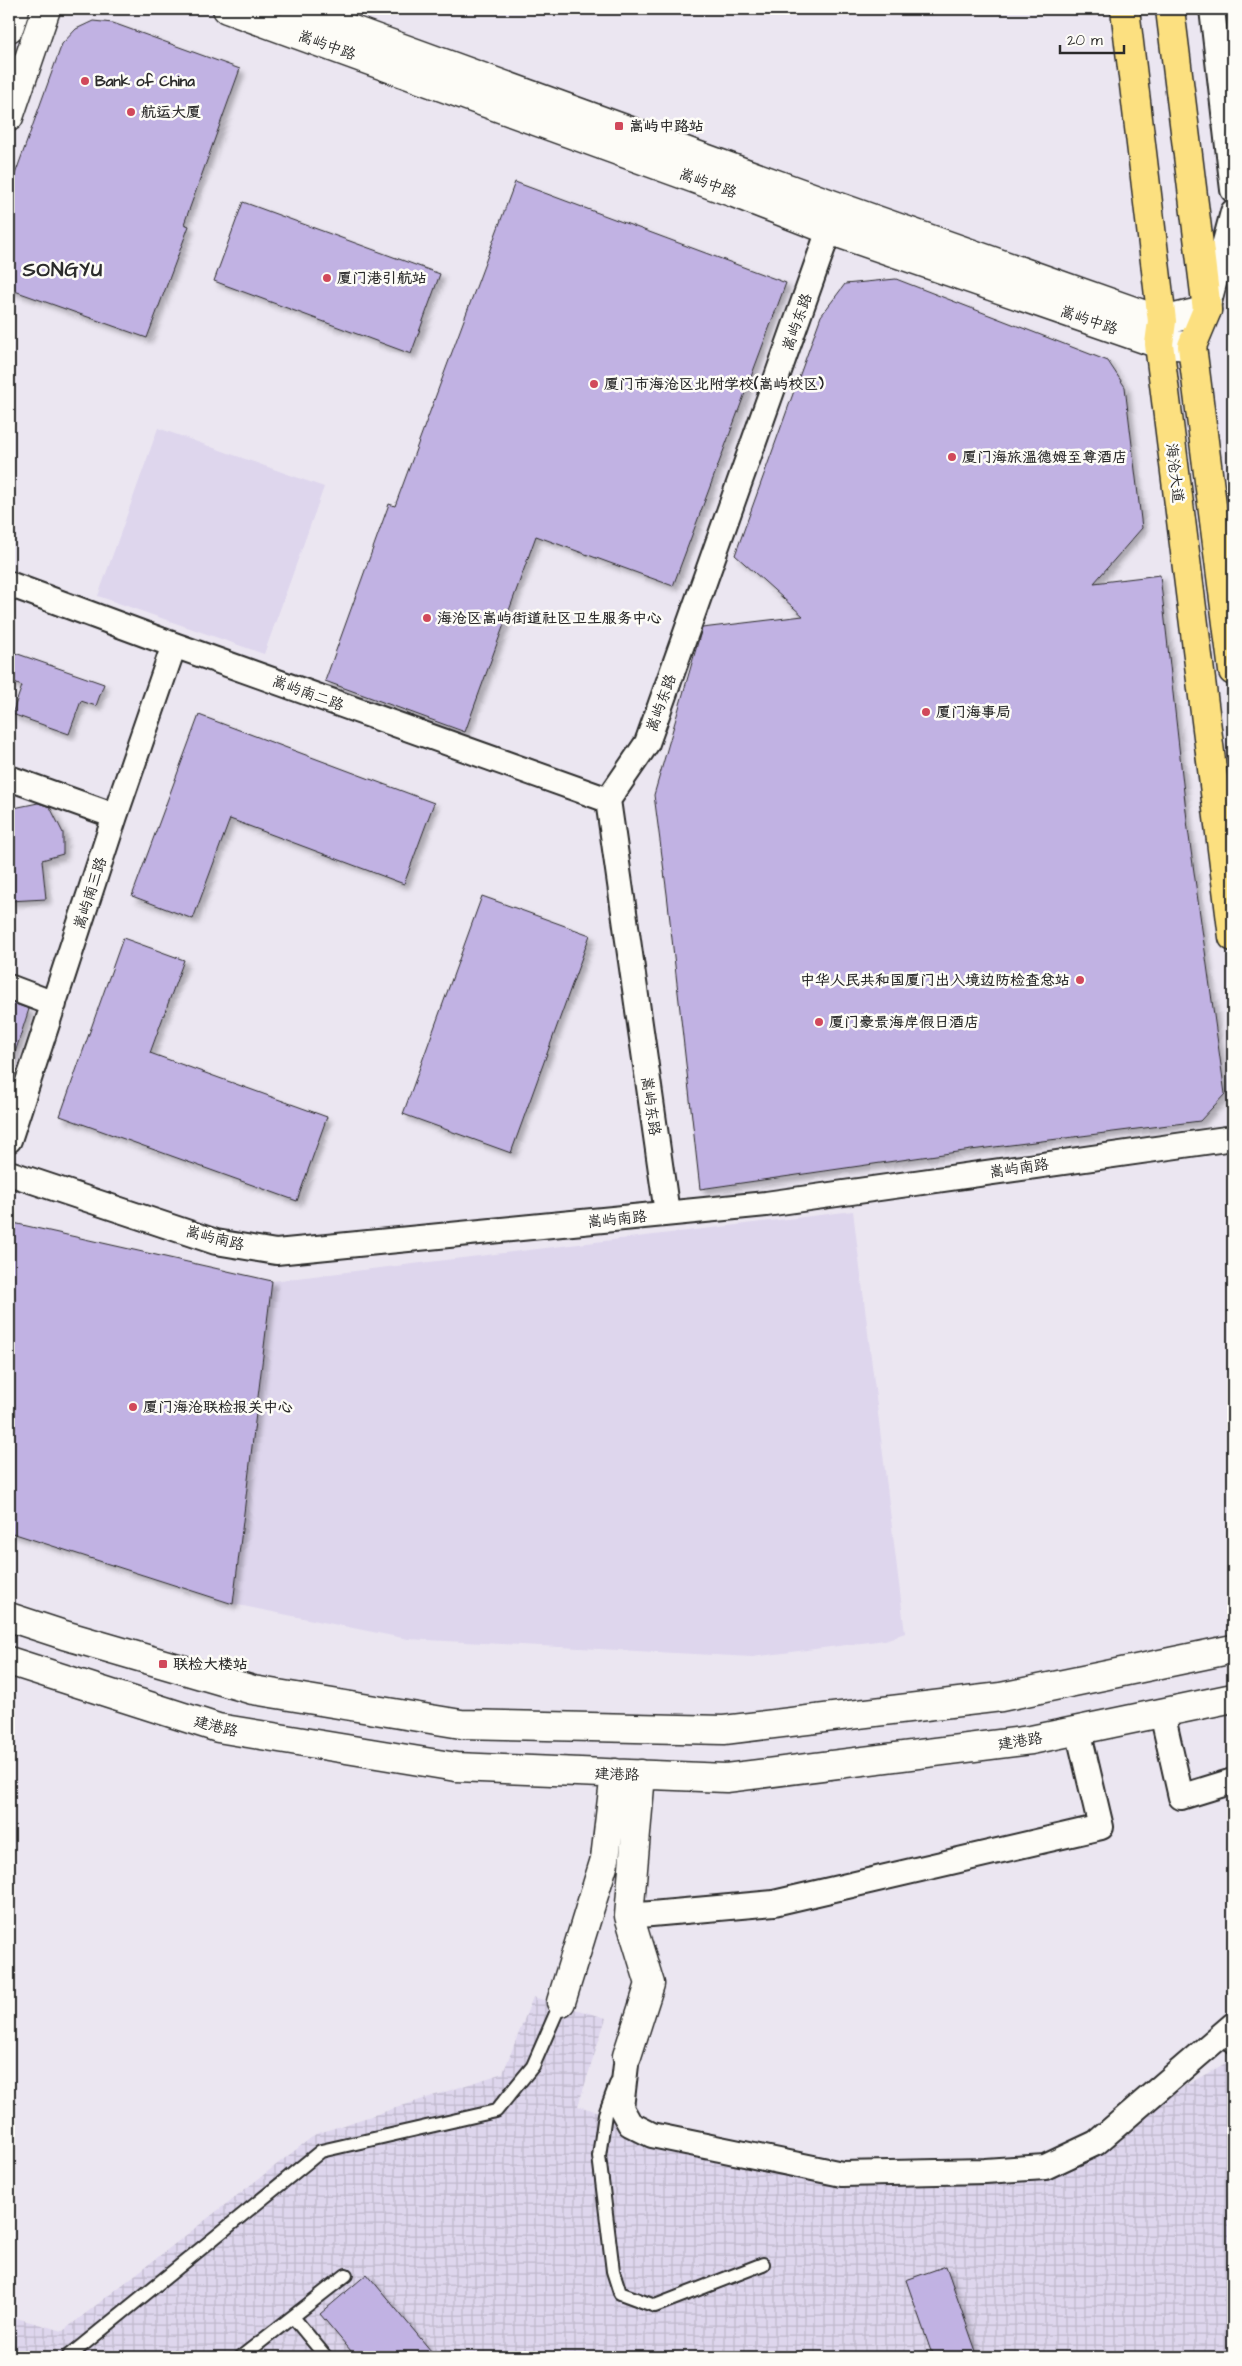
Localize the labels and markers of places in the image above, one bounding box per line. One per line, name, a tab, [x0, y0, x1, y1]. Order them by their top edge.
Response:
place label: Bank of China	[95, 71, 195, 92]
marker: Bank of China	[79, 75, 91, 87]
place label: 航运大厦	[141, 102, 201, 123]
marker: 航运大厦	[125, 106, 137, 118]
place label: 嵩屿中路站	[629, 116, 704, 137]
marker: 嵩屿中路站	[613, 120, 625, 132]
place label: 厦门港引航站	[337, 268, 427, 289]
marker: 厦门港引航站	[321, 272, 333, 284]
place label: 厦门市海沧区北附学校(嵩屿校区)	[604, 374, 824, 395]
marker: 厦门市海沧区北附学校(嵩屿校区)	[588, 378, 600, 390]
place label: 厦门海旅温德姆至尊酒店	[962, 447, 1127, 468]
marker: 厦门海旅温德姆至尊酒店	[946, 451, 958, 463]
place label: 海沧区嵩屿街道社区卫生服务中心	[437, 608, 662, 629]
marker: 海沧区嵩屿街道社区卫生服务中心	[421, 612, 433, 624]
place label: 厦门海事局	[936, 702, 1011, 723]
marker: 厦门海事局	[920, 706, 932, 718]
place label: 中华人民共和国厦门出入境边防检查总站	[800, 970, 1070, 991]
marker: 中华人民共和国厦门出入境边防检查总站	[1074, 974, 1086, 986]
place label: 厦门豪景海岸假日酒店	[829, 1012, 979, 1033]
marker: 厦门豪景海岸假日酒店	[813, 1016, 825, 1028]
place label: 厦门海沧联检报关中心	[143, 1397, 293, 1418]
marker: 厦门海沧联检报关中心	[127, 1401, 139, 1413]
place label: 联检大楼站	[173, 1654, 248, 1675]
marker: 联检大楼站	[157, 1658, 169, 1670]

